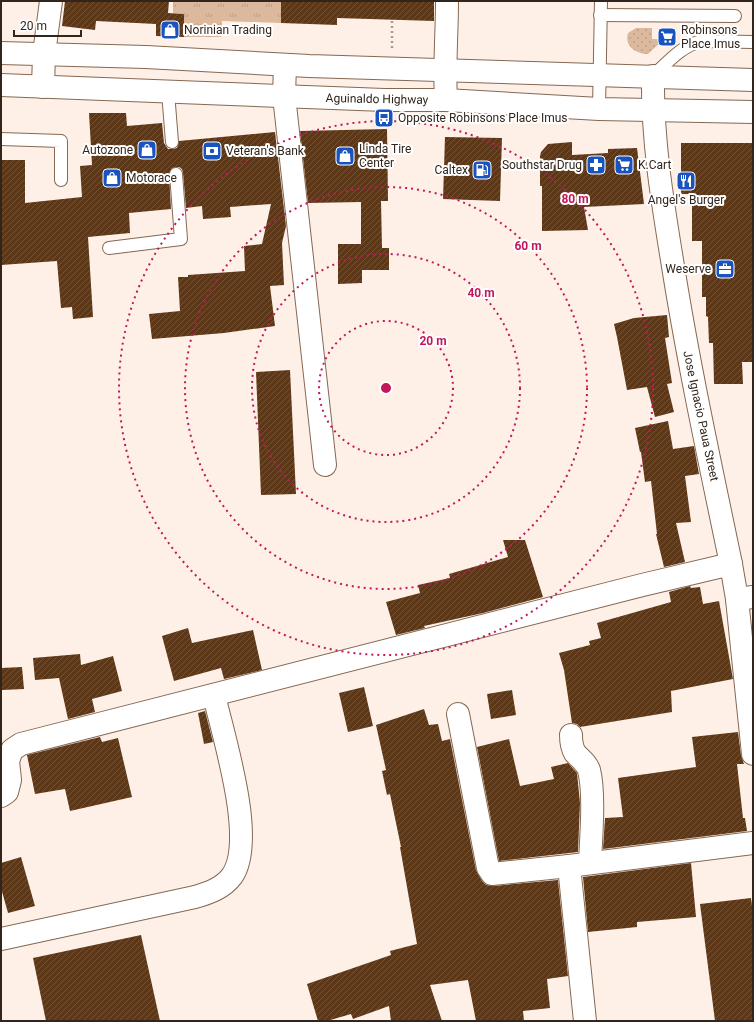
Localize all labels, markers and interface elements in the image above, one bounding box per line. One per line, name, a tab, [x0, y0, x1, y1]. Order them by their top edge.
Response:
scale bar	[14, 12, 81, 38]
text: 20 m	[20, 19, 47, 33]
shop icon: Norinian Trading	[159, 19, 181, 41]
place label: Norinian Trading	[184, 23, 272, 37]
place label: Robinsons Place Imus	[681, 23, 740, 51]
supermarket icon: Robinsons Place Imus	[656, 26, 678, 48]
street label: Aguinaldo Highway	[326, 91, 429, 107]
bus stop icon: Opposite Robinsons Place Imus	[373, 107, 395, 129]
place label: Opposite Robinsons Place Imus	[398, 111, 568, 125]
shop icon: Autozone	[136, 139, 158, 161]
bank icon: Veteran's Bank	[201, 140, 223, 162]
place label: Linda Tire Center	[359, 142, 411, 170]
place label: Autozone	[82, 143, 133, 157]
place label: Veteran's Bank	[226, 144, 305, 158]
shop icon: Linda Tire Center	[334, 145, 356, 167]
pharmacy icon: Southstar Drug	[585, 154, 607, 176]
supermarket icon: K.Cart	[613, 154, 635, 176]
place label: Southstar Drug	[502, 158, 582, 172]
place label: K.Cart	[638, 158, 671, 172]
fuel station icon: Caltex	[471, 159, 493, 181]
place label: Caltex	[435, 163, 468, 177]
shop icon: Motorace	[101, 167, 123, 189]
restaurant icon: Angel's Burger	[675, 170, 697, 192]
place label: Motorace	[126, 171, 177, 185]
text: 80 m	[561, 192, 589, 206]
place label: Angel's Burger	[648, 193, 724, 207]
text: 60 m	[514, 239, 542, 253]
office icon: Weserve	[714, 258, 736, 280]
place label: Weserve	[665, 262, 711, 276]
text: 40 m	[467, 286, 495, 300]
text: 20 m	[419, 334, 447, 348]
street label: Jose Ignacio Paua Street	[680, 350, 722, 483]
centre of rings	[379, 381, 393, 395]

